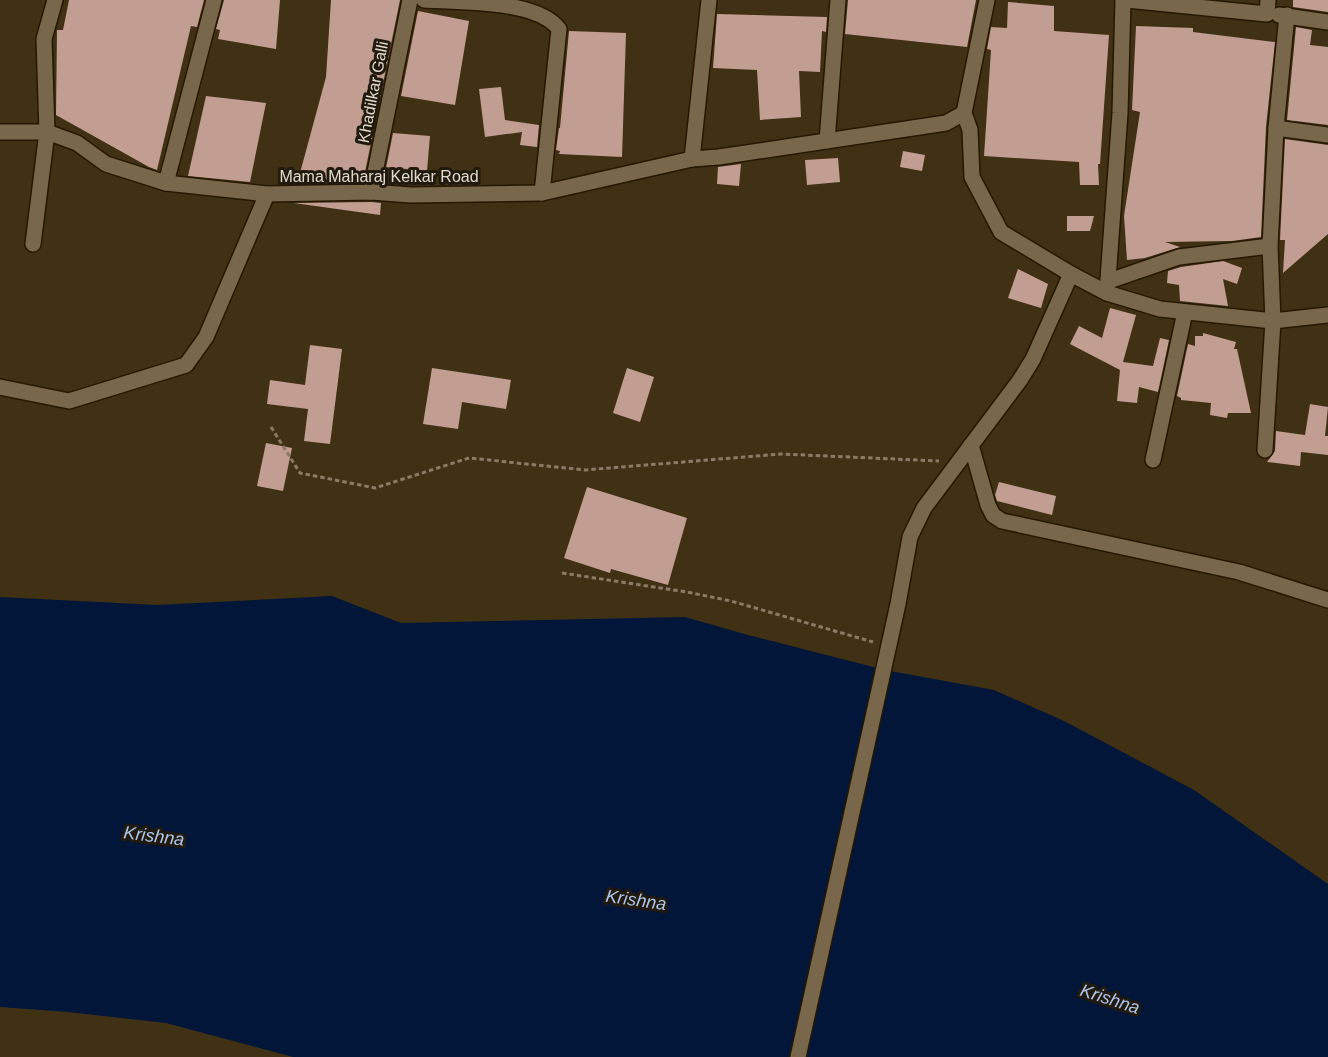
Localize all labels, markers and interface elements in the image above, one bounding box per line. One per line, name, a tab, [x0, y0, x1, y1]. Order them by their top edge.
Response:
street label: Khadilkar Galli	[355, 40, 391, 144]
street label: Mama Maharaj Kelkar Road	[279, 168, 479, 185]
water label: Krishna	[122, 822, 186, 850]
water label: Krishna	[604, 886, 668, 914]
water label: Krishna	[1078, 980, 1142, 1018]

